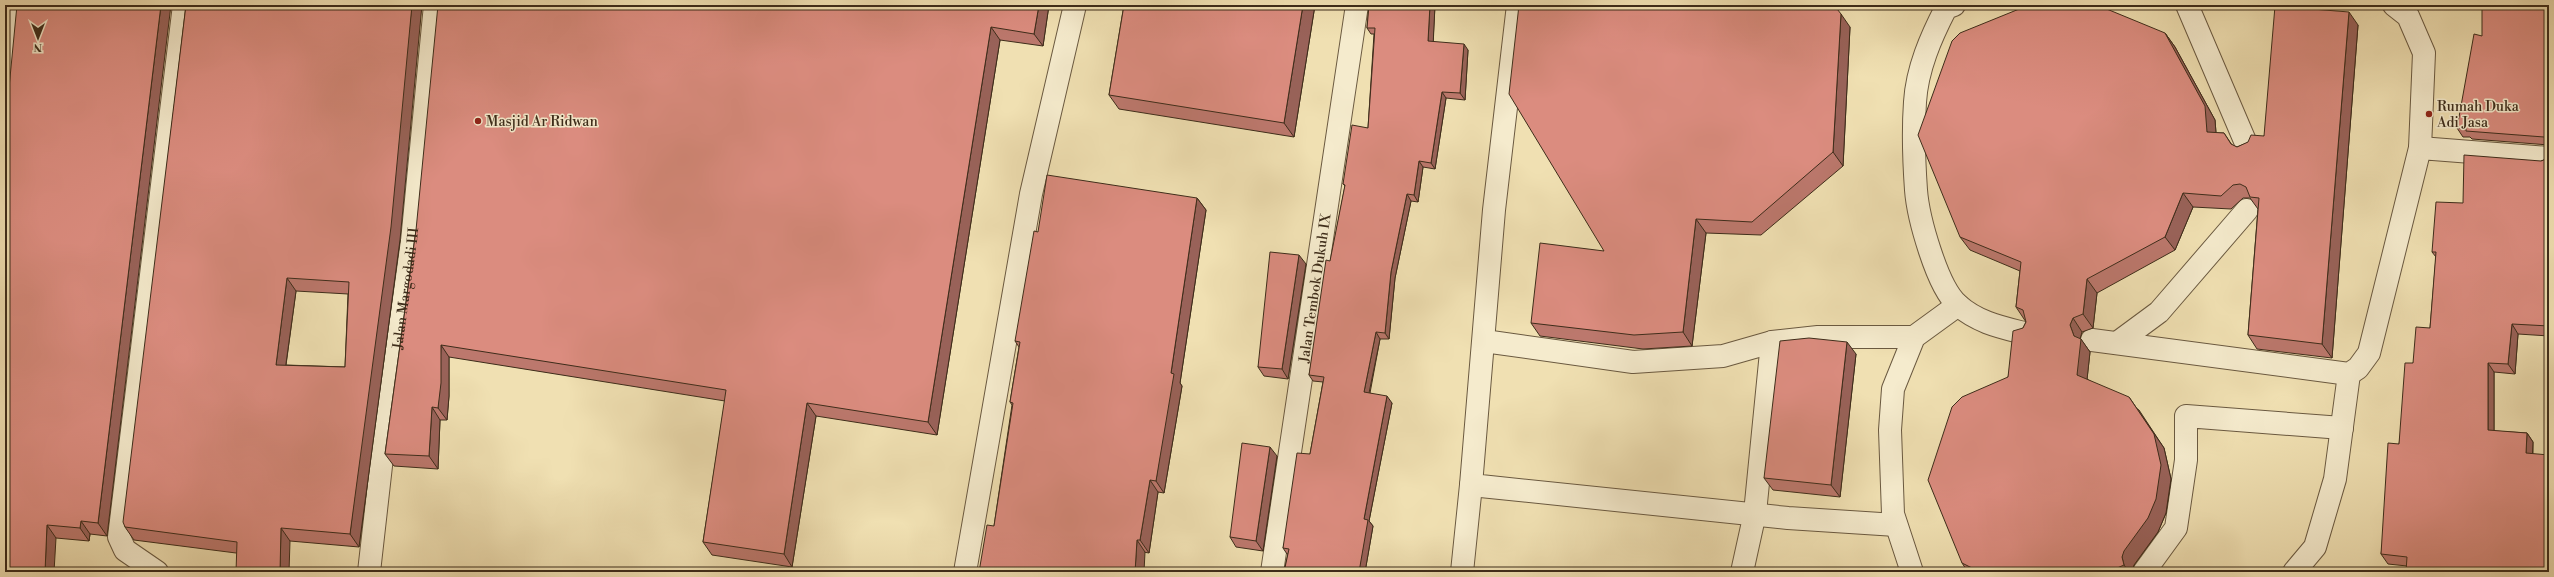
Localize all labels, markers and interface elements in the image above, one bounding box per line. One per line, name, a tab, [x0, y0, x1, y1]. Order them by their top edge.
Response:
north arrow	[18, 18, 58, 58]
text: N	[33, 40, 42, 54]
place label: Rumah Duka Adi Jasa	[2436, 98, 2520, 132]
marker: Rumah Duka Adi Jasa	[2424, 109, 2434, 119]
place label: Masjid Ar Ridwan	[486, 113, 598, 131]
marker: Masjid Ar Ridwan	[473, 116, 483, 126]
street label: Jalan Tembok Dukuh IX	[1295, 212, 1336, 365]
street label: Jalan Margodadi III	[389, 226, 423, 351]

